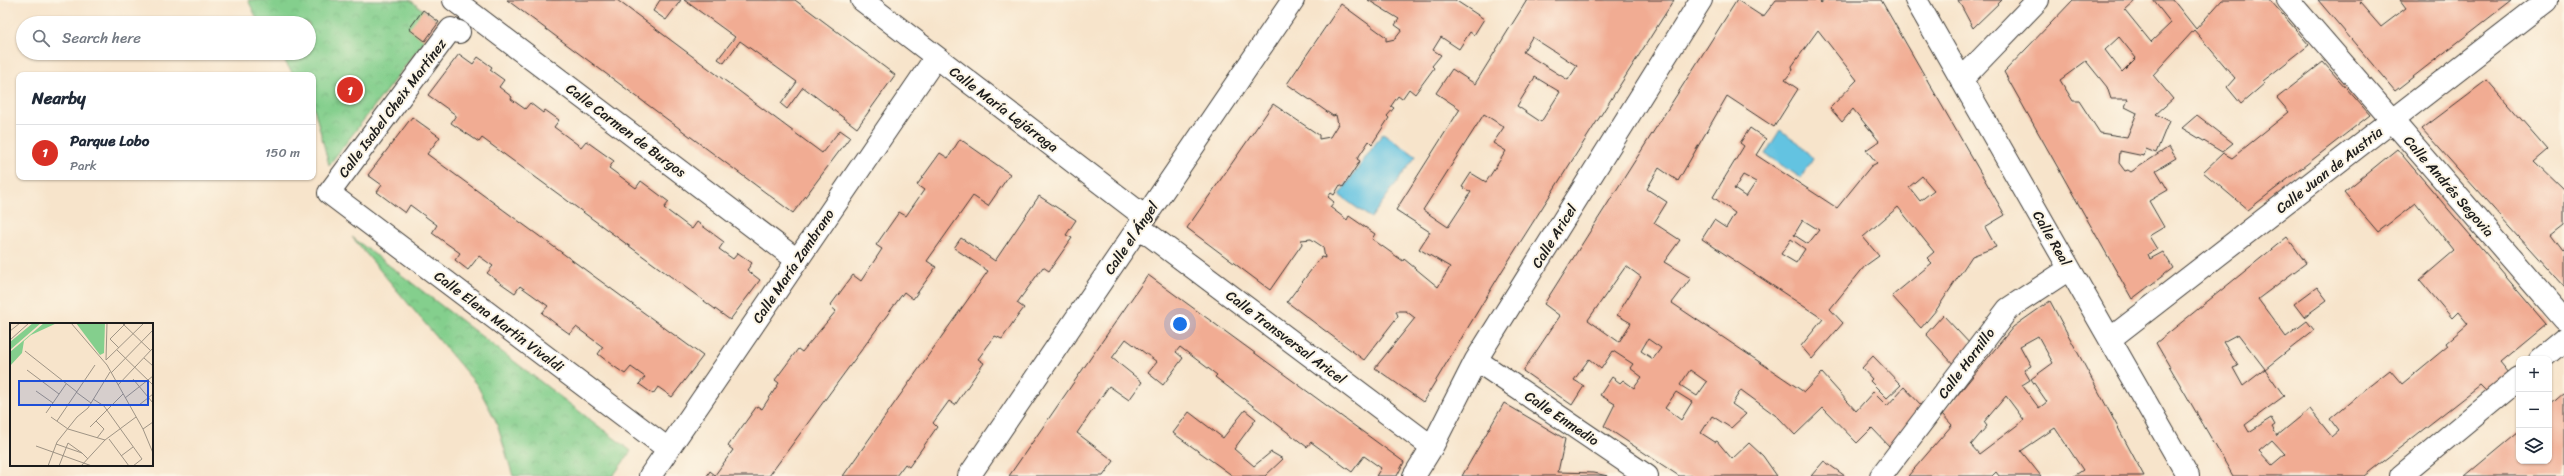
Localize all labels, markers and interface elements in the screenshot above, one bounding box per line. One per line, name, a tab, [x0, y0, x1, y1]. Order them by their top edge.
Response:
search box	[16, 16, 316, 60]
text: Search here	[62, 25, 141, 51]
icon: search	[30, 27, 52, 49]
street label: Calle Isabel Cheix Martínez	[332, 33, 453, 183]
street label: Calle María Lejárraga	[944, 60, 1064, 159]
pin: 1	[337, 75, 363, 105]
street label: Calle Carmen de Burgos	[560, 77, 692, 184]
text: Nearby	[32, 83, 86, 113]
street label: Calle Juan de Austria	[2270, 120, 2389, 220]
text: Parque Lobo	[70, 128, 149, 154]
street label: Calle Andrés Segovia	[2397, 130, 2500, 243]
text: 1	[42, 141, 48, 164]
text: 150 m	[265, 141, 300, 164]
text: Park	[70, 154, 97, 177]
street label: Calle el Ángel	[1098, 196, 1166, 280]
street label: Calle Aricel	[1525, 198, 1585, 273]
street label: Calle María Zambrano	[746, 204, 841, 329]
street label: Calle Real	[2026, 206, 2078, 272]
street label: Calle Elena Martín Vivaldi	[428, 264, 570, 379]
street label: Calle Transversal Aricel	[1220, 284, 1352, 392]
your location	[1170, 314, 1190, 334]
street label: Calle Hornillo	[1931, 322, 2002, 404]
inset map	[10, 323, 153, 466]
map controls	[2516, 356, 2552, 464]
button: +	[2516, 356, 2552, 392]
street label: Calle Enmedio	[1519, 384, 1604, 453]
button: −	[2516, 392, 2552, 428]
button: layers	[2516, 428, 2552, 464]

